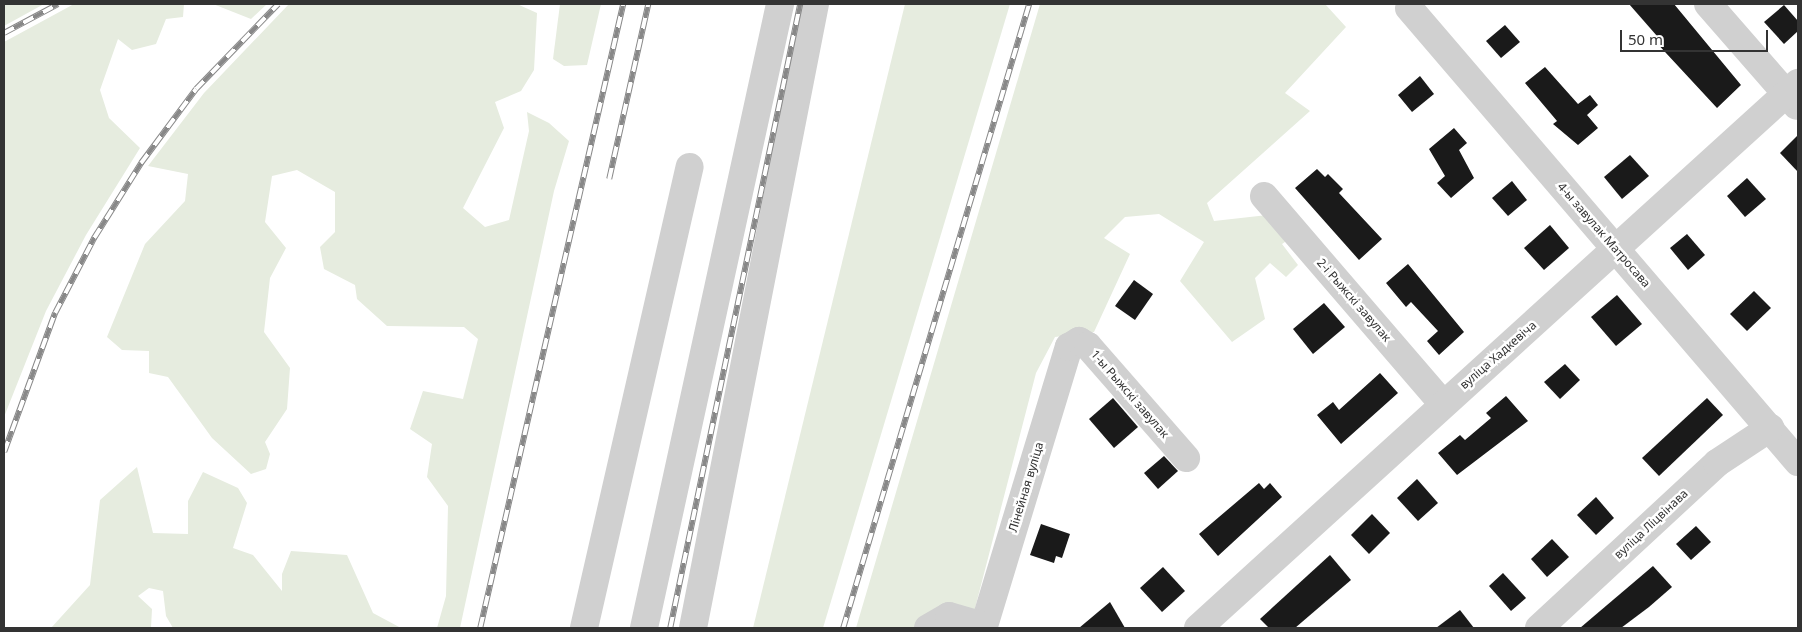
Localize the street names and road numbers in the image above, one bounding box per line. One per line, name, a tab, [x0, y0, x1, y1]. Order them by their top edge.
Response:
street label: 4-ы завулак Матросава	[1555, 180, 1653, 290]
street label: 2-і Рыжскі завулак	[1314, 255, 1394, 345]
street label: вуліца Хадкевіча	[1457, 318, 1539, 392]
street label: 1-ы Рыжскі завулак	[1088, 347, 1172, 441]
street label: Лінейная вуліца	[1005, 440, 1047, 534]
street label: вуліца Ліцвінава	[1611, 486, 1691, 562]

